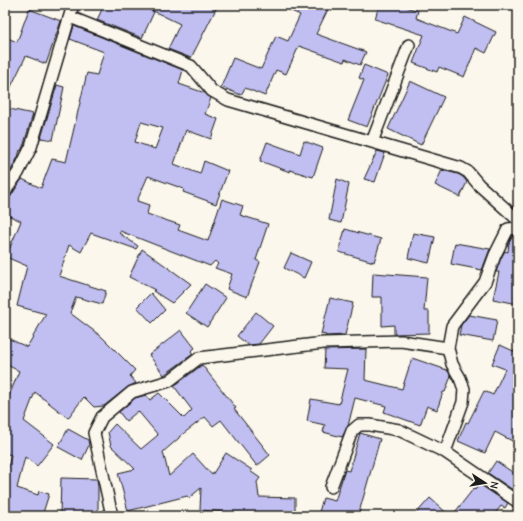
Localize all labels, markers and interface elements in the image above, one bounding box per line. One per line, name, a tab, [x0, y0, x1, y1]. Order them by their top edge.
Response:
north arrow	[465, 463, 505, 503]
text: N	[487, 480, 501, 490]

